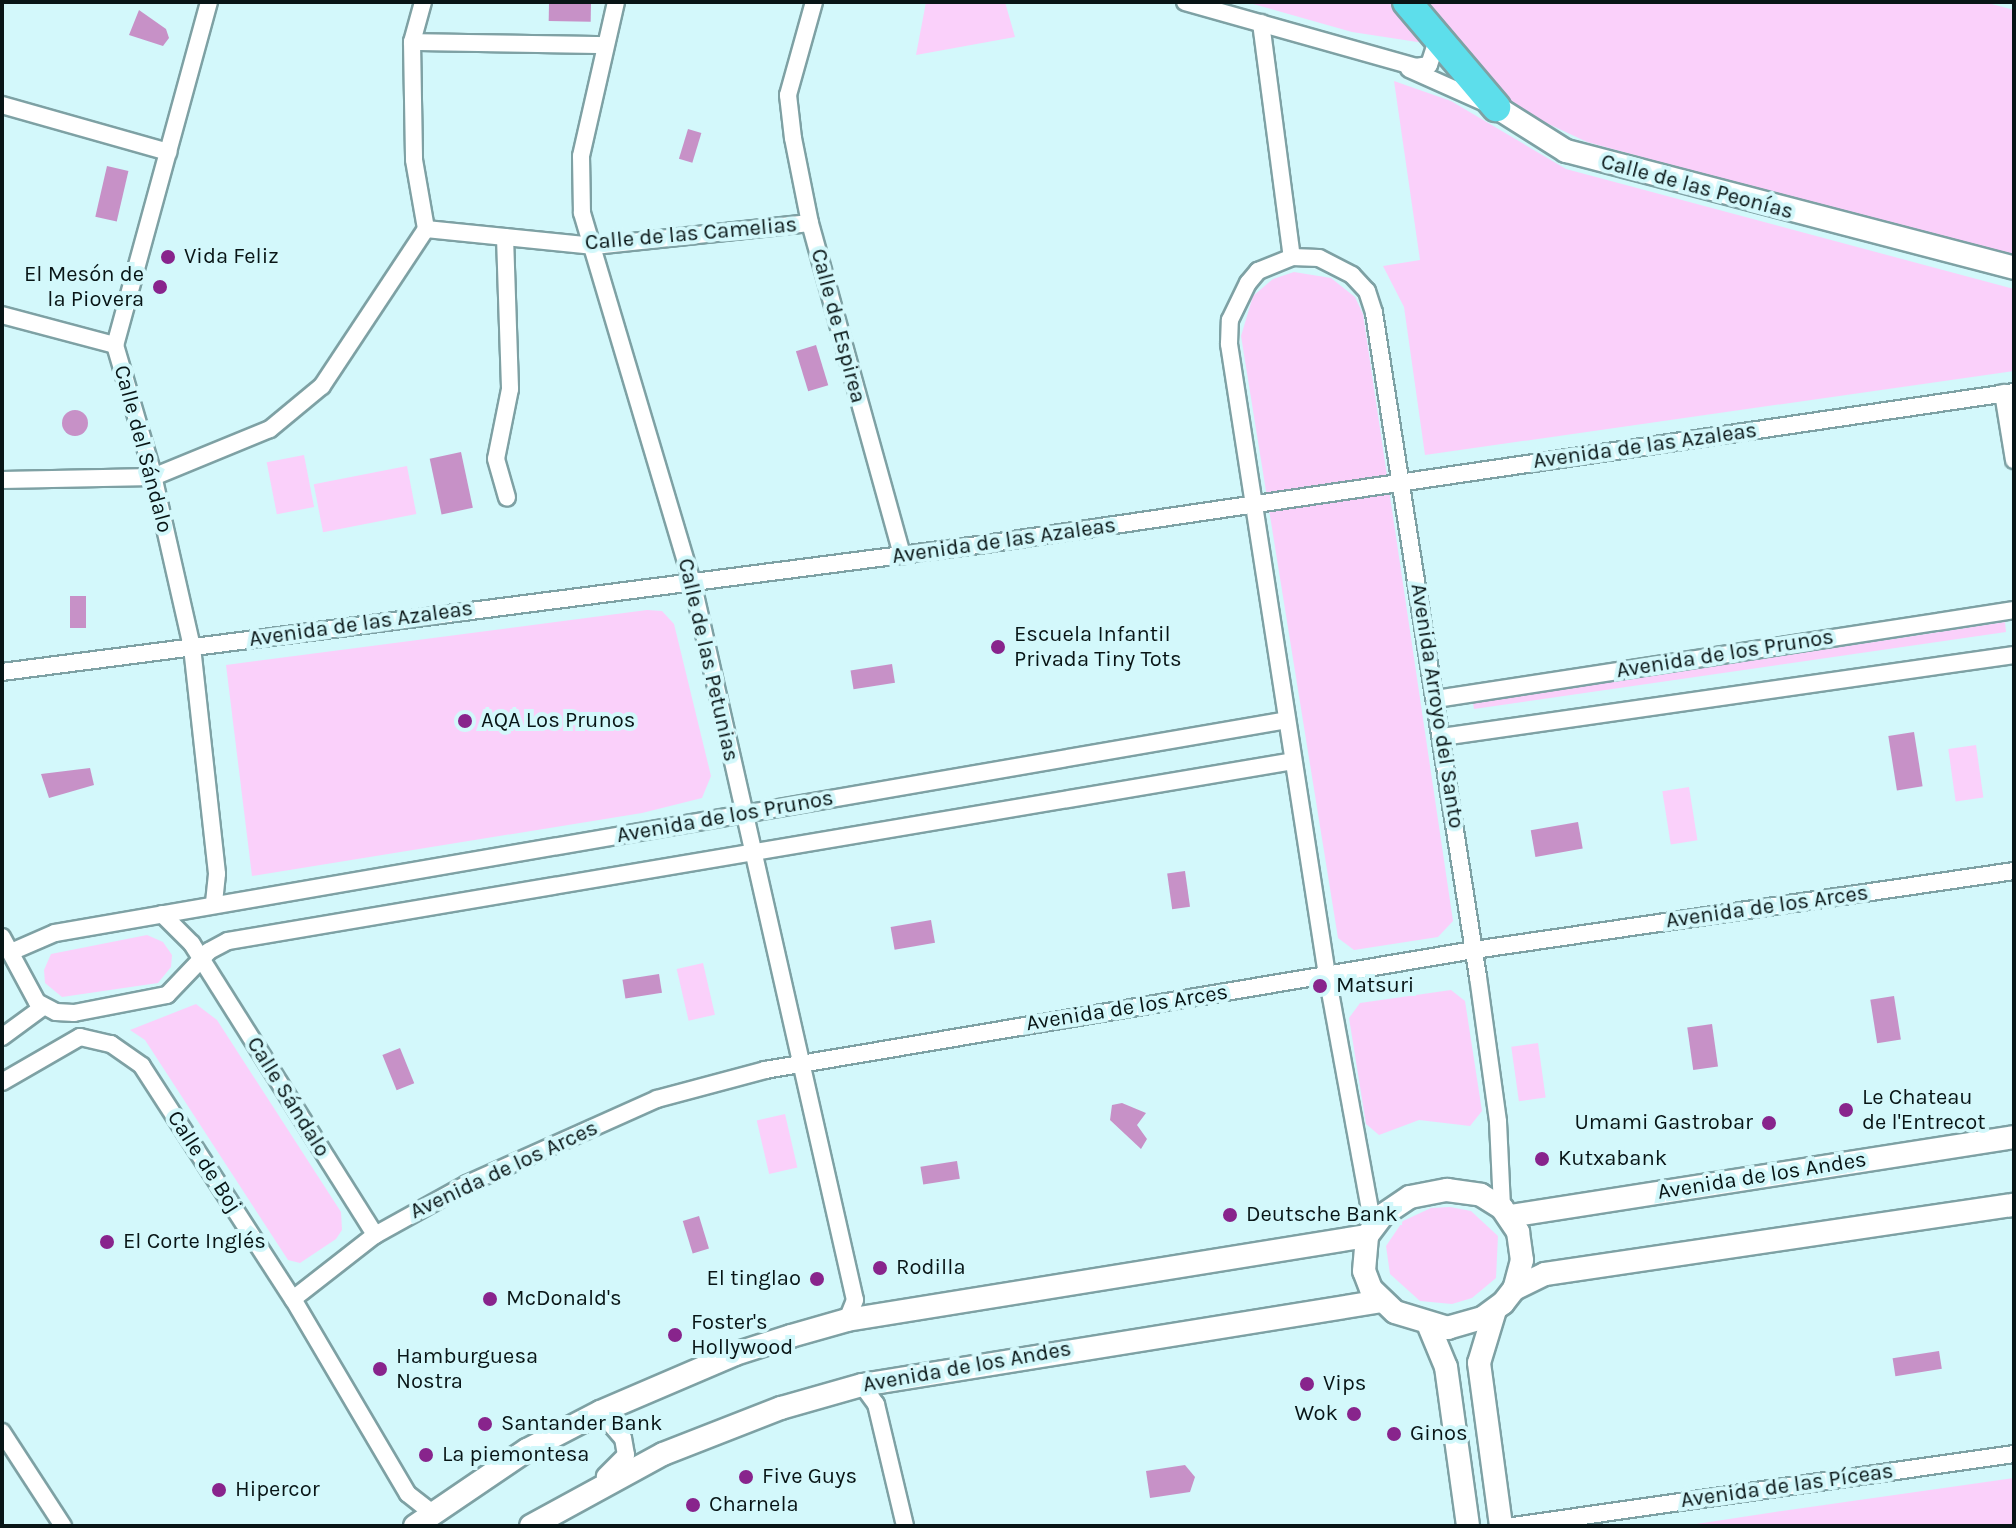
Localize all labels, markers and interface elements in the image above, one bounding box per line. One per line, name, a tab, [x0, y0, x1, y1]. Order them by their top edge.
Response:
street label: Calle de las Peonías	[1598, 149, 1796, 225]
street label: Calle de las Camelias	[584, 212, 798, 256]
place label: Vida Feliz	[184, 244, 279, 270]
street label: Calle de Espirea	[805, 246, 871, 406]
marker: Vida Feliz	[159, 248, 177, 266]
place label: El Mesón de la Piovera	[24, 261, 144, 312]
marker: El Mesón de la Piovera	[151, 278, 169, 296]
street label: Calle del Sándalo	[108, 362, 178, 536]
street label: Avenida de las Azaleas	[1531, 417, 1759, 475]
street label: Avenida de las Azaleas	[890, 512, 1118, 570]
street label: Calle de las Petunias	[672, 556, 744, 764]
street label: Avenida Arroyo del Santo	[1405, 582, 1469, 830]
street label: Avenida de las Azaleas	[247, 595, 475, 653]
place label: Escuela Infantil Privada Tiny Tots	[1014, 621, 1182, 672]
street label: Avenida de los Prunos	[1615, 624, 1835, 684]
marker: Escuela Infantil Privada Tiny Tots	[989, 638, 1007, 656]
place label: AQA Los Prunos	[481, 708, 635, 734]
marker: AQA Los Prunos	[456, 712, 474, 730]
street label: Avenida de los Prunos	[615, 785, 835, 849]
street label: Avenida de los Arces	[1664, 880, 1870, 934]
place label: Matsuri	[1336, 973, 1414, 999]
marker: Matsuri	[1311, 977, 1329, 995]
street label: Avenida de los Arces	[1024, 979, 1230, 1037]
street label: Calle Sándalo	[241, 1032, 335, 1162]
place label: Le Chateau de l'Entrecot	[1862, 1084, 1986, 1136]
marker: Le Chateau de l'Entrecot	[1837, 1101, 1855, 1119]
street label: Calle de Boj	[161, 1106, 247, 1218]
place label: Umami Gastrobar	[1574, 1110, 1753, 1136]
marker: Umami Gastrobar	[1760, 1114, 1778, 1132]
street label: Avenida de los Arces	[406, 1115, 602, 1225]
place label: Kutxabank	[1558, 1146, 1667, 1172]
street label: Avenida de los Andes	[1656, 1146, 1868, 1206]
marker: Kutxabank	[1533, 1150, 1551, 1168]
place label: Deutsche Bank	[1246, 1202, 1398, 1228]
marker: Deutsche Bank	[1221, 1206, 1239, 1224]
place label: El Corte Inglés	[123, 1229, 266, 1255]
marker: El Corte Inglés	[98, 1233, 116, 1251]
place label: Rodilla	[896, 1255, 966, 1281]
marker: Rodilla	[871, 1259, 889, 1277]
place label: El tinglao	[706, 1266, 801, 1292]
marker: El tinglao	[808, 1270, 826, 1288]
place label: McDonald's	[506, 1286, 622, 1312]
marker: McDonald's	[481, 1290, 499, 1308]
place label: Foster's Hollywood	[691, 1309, 793, 1360]
marker: Foster's Hollywood	[666, 1326, 684, 1344]
street label: Avenida de los Andes	[861, 1336, 1073, 1398]
place label: Hamburguesa Nostra	[396, 1343, 538, 1394]
marker: Hamburguesa Nostra	[371, 1360, 389, 1378]
place label: Vips	[1323, 1371, 1366, 1397]
marker: Vips	[1298, 1375, 1316, 1393]
place label: Wok	[1295, 1401, 1338, 1427]
marker: Wok	[1345, 1405, 1363, 1423]
place label: Santander Bank	[501, 1411, 662, 1437]
marker: Santander Bank	[476, 1415, 494, 1433]
place label: Ginos	[1410, 1421, 1468, 1447]
marker: Ginos	[1385, 1425, 1403, 1443]
place label: La piemontesa	[442, 1442, 589, 1468]
marker: La piemontesa	[417, 1446, 435, 1464]
street label: Avenida de las Píceas	[1679, 1458, 1895, 1514]
place label: Five Guys	[762, 1464, 857, 1490]
marker: Five Guys	[737, 1468, 755, 1486]
place label: Hipercor	[235, 1477, 320, 1503]
marker: Hipercor	[210, 1481, 228, 1499]
place label: Charnela	[709, 1492, 799, 1518]
marker: Charnela	[684, 1496, 702, 1514]

